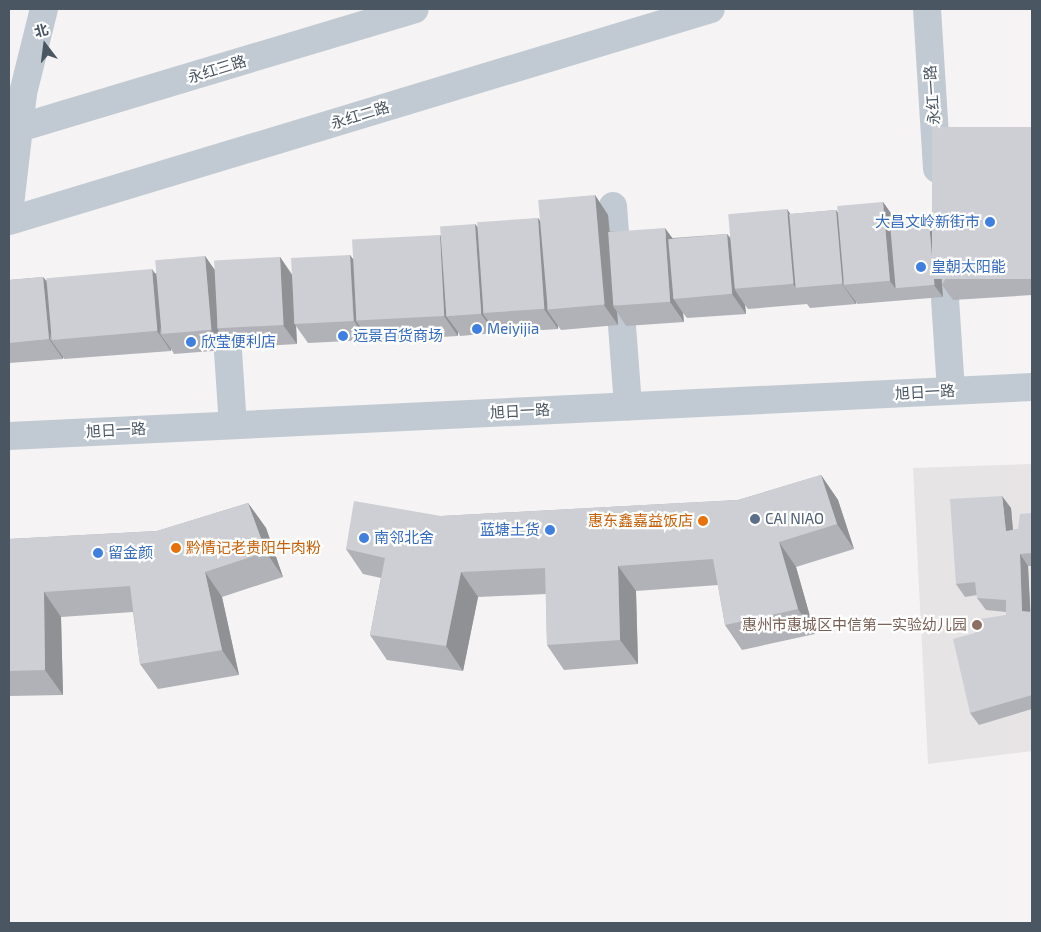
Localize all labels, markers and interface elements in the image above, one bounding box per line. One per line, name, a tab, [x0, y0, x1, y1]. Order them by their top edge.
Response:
north arrow	[20, 20, 70, 70]
text: 北	[32, 20, 50, 40]
street label: 永红三路	[186, 52, 248, 86]
street label: 永红一路	[921, 64, 943, 126]
street label: 永红二路	[329, 98, 391, 132]
place label: 大昌文岭新街市	[875, 213, 980, 231]
marker: 大昌文岭新街市	[984, 216, 996, 228]
place label: 皇朝太阳能	[931, 258, 1006, 276]
marker: 皇朝太阳能	[915, 261, 927, 273]
place label: Meiyijia	[487, 320, 539, 338]
marker: Meiyijia	[471, 323, 483, 335]
place label: 远景百货商场	[353, 327, 443, 345]
marker: 远景百货商场	[337, 330, 349, 342]
place label: 欣莹便利店	[201, 333, 276, 351]
marker: 欣莹便利店	[185, 336, 197, 348]
street label: 旭日一路	[895, 381, 955, 403]
street label: 旭日一路	[490, 400, 550, 422]
street label: 旭日一路	[86, 419, 146, 441]
place label: CAI NIAO	[765, 510, 824, 528]
place label: 惠东鑫嘉益饭店	[588, 512, 693, 530]
marker: CAI NIAO	[749, 513, 761, 525]
marker: 惠东鑫嘉益饭店	[697, 515, 709, 527]
place label: 蓝塘土货	[480, 521, 540, 539]
marker: 蓝塘土货	[544, 524, 556, 536]
place label: 南邻北舍	[374, 529, 434, 547]
marker: 南邻北舍	[358, 532, 370, 544]
place label: 黔情记老贵阳牛肉粉	[186, 539, 321, 557]
marker: 黔情记老贵阳牛肉粉	[170, 542, 182, 554]
place label: 留金颜	[108, 544, 153, 562]
marker: 留金颜	[92, 547, 104, 559]
place label: 惠州市惠城区中信第一实验幼儿园	[742, 616, 967, 634]
marker: 惠州市惠城区中信第一实验幼儿园	[971, 619, 983, 631]

